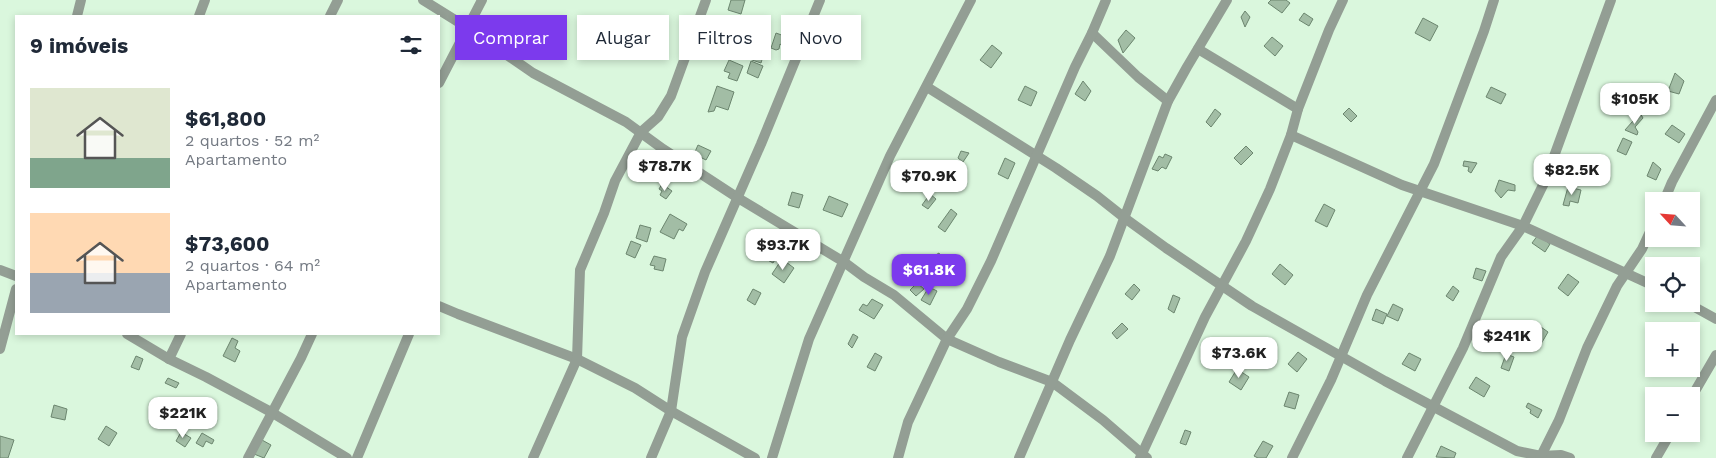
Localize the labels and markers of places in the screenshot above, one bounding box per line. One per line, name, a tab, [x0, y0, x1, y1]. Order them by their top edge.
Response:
pin: $105K	[1600, 82, 1670, 125]
pin: $78.7K	[624, 150, 706, 192]
pin: $82.5K	[1531, 154, 1613, 196]
pin: $70.9K	[888, 160, 970, 202]
pin: $93.7K	[742, 228, 824, 271]
pin: $61.8K	[888, 254, 970, 296]
pin: $241K	[1472, 320, 1542, 362]
pin: $73.6K	[1198, 336, 1280, 379]
pin: $221K	[148, 396, 218, 439]

